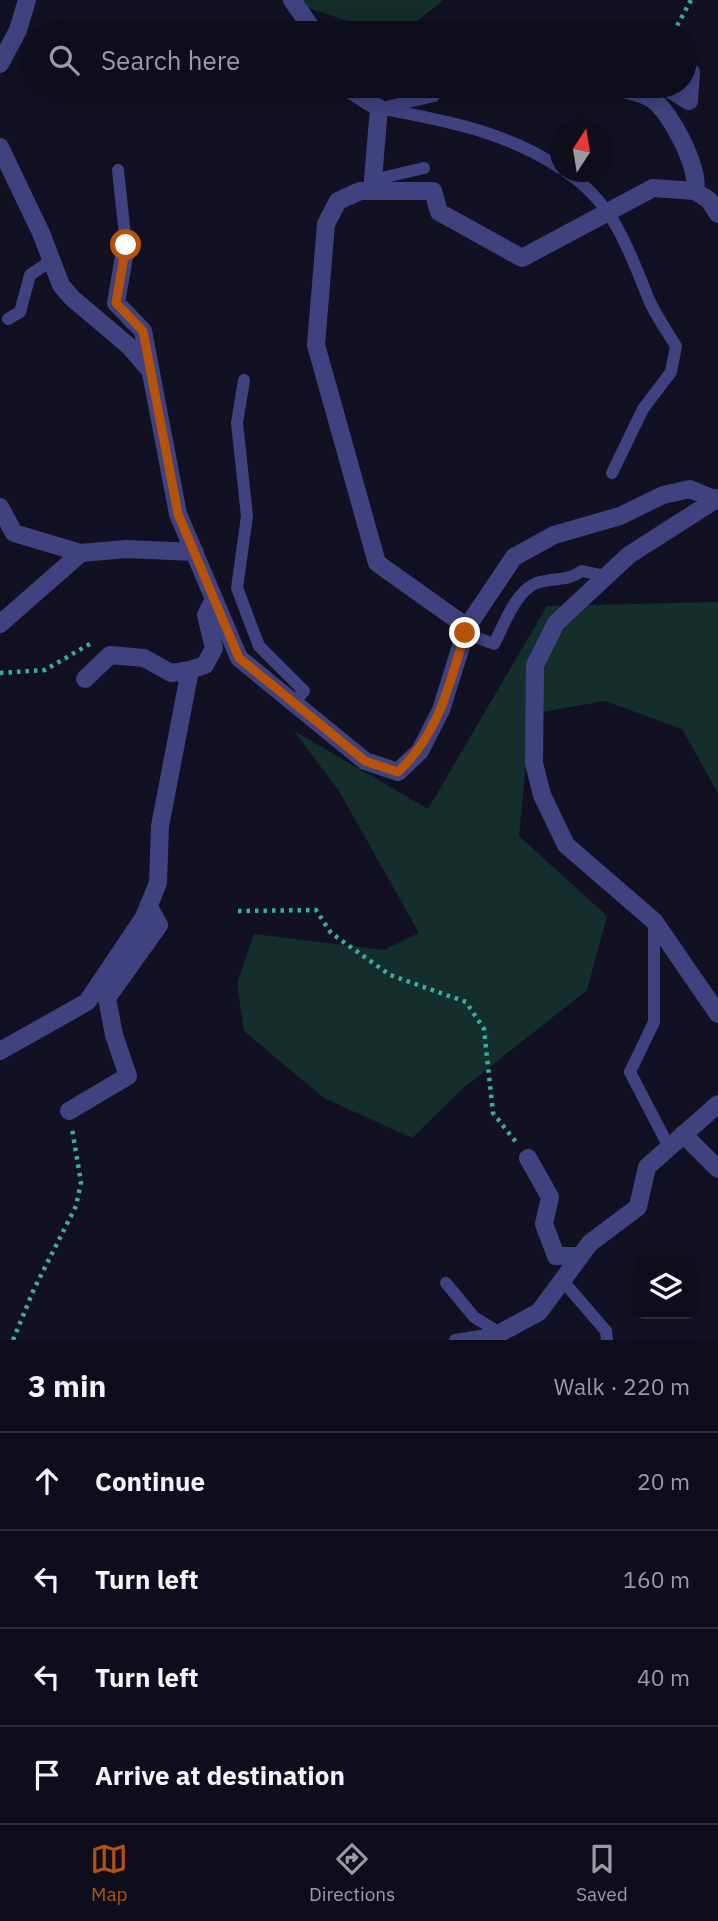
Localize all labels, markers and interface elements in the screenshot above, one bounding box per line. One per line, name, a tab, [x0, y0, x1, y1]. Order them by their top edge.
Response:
search box	[21, 21, 697, 98]
icon: search	[45, 41, 83, 79]
text: Search here	[101, 43, 240, 77]
north arrow	[550, 119, 613, 182]
route start	[110, 229, 141, 260]
route end	[449, 617, 480, 648]
map controls	[634, 1256, 697, 1319]
button: layers	[634, 1256, 697, 1319]
text: 3 min	[28, 1366, 106, 1405]
text: Walk · 220 m	[554, 1371, 690, 1401]
icon: ahead	[28, 1462, 66, 1500]
text: Continue	[95, 1464, 205, 1498]
text: 20 m	[637, 1466, 690, 1496]
icon: left	[28, 1560, 66, 1598]
text: Turn left	[95, 1562, 198, 1596]
text: 160 m	[623, 1564, 690, 1594]
icon: left	[28, 1658, 66, 1696]
text: Turn left	[95, 1660, 198, 1694]
text: 40 m	[637, 1662, 690, 1692]
icon: arrive	[28, 1756, 66, 1794]
text: Arrive at destination	[95, 1758, 345, 1792]
tab: Map	[90, 1840, 128, 1906]
tab: Directions	[309, 1840, 395, 1906]
tab: Saved	[576, 1840, 628, 1906]

